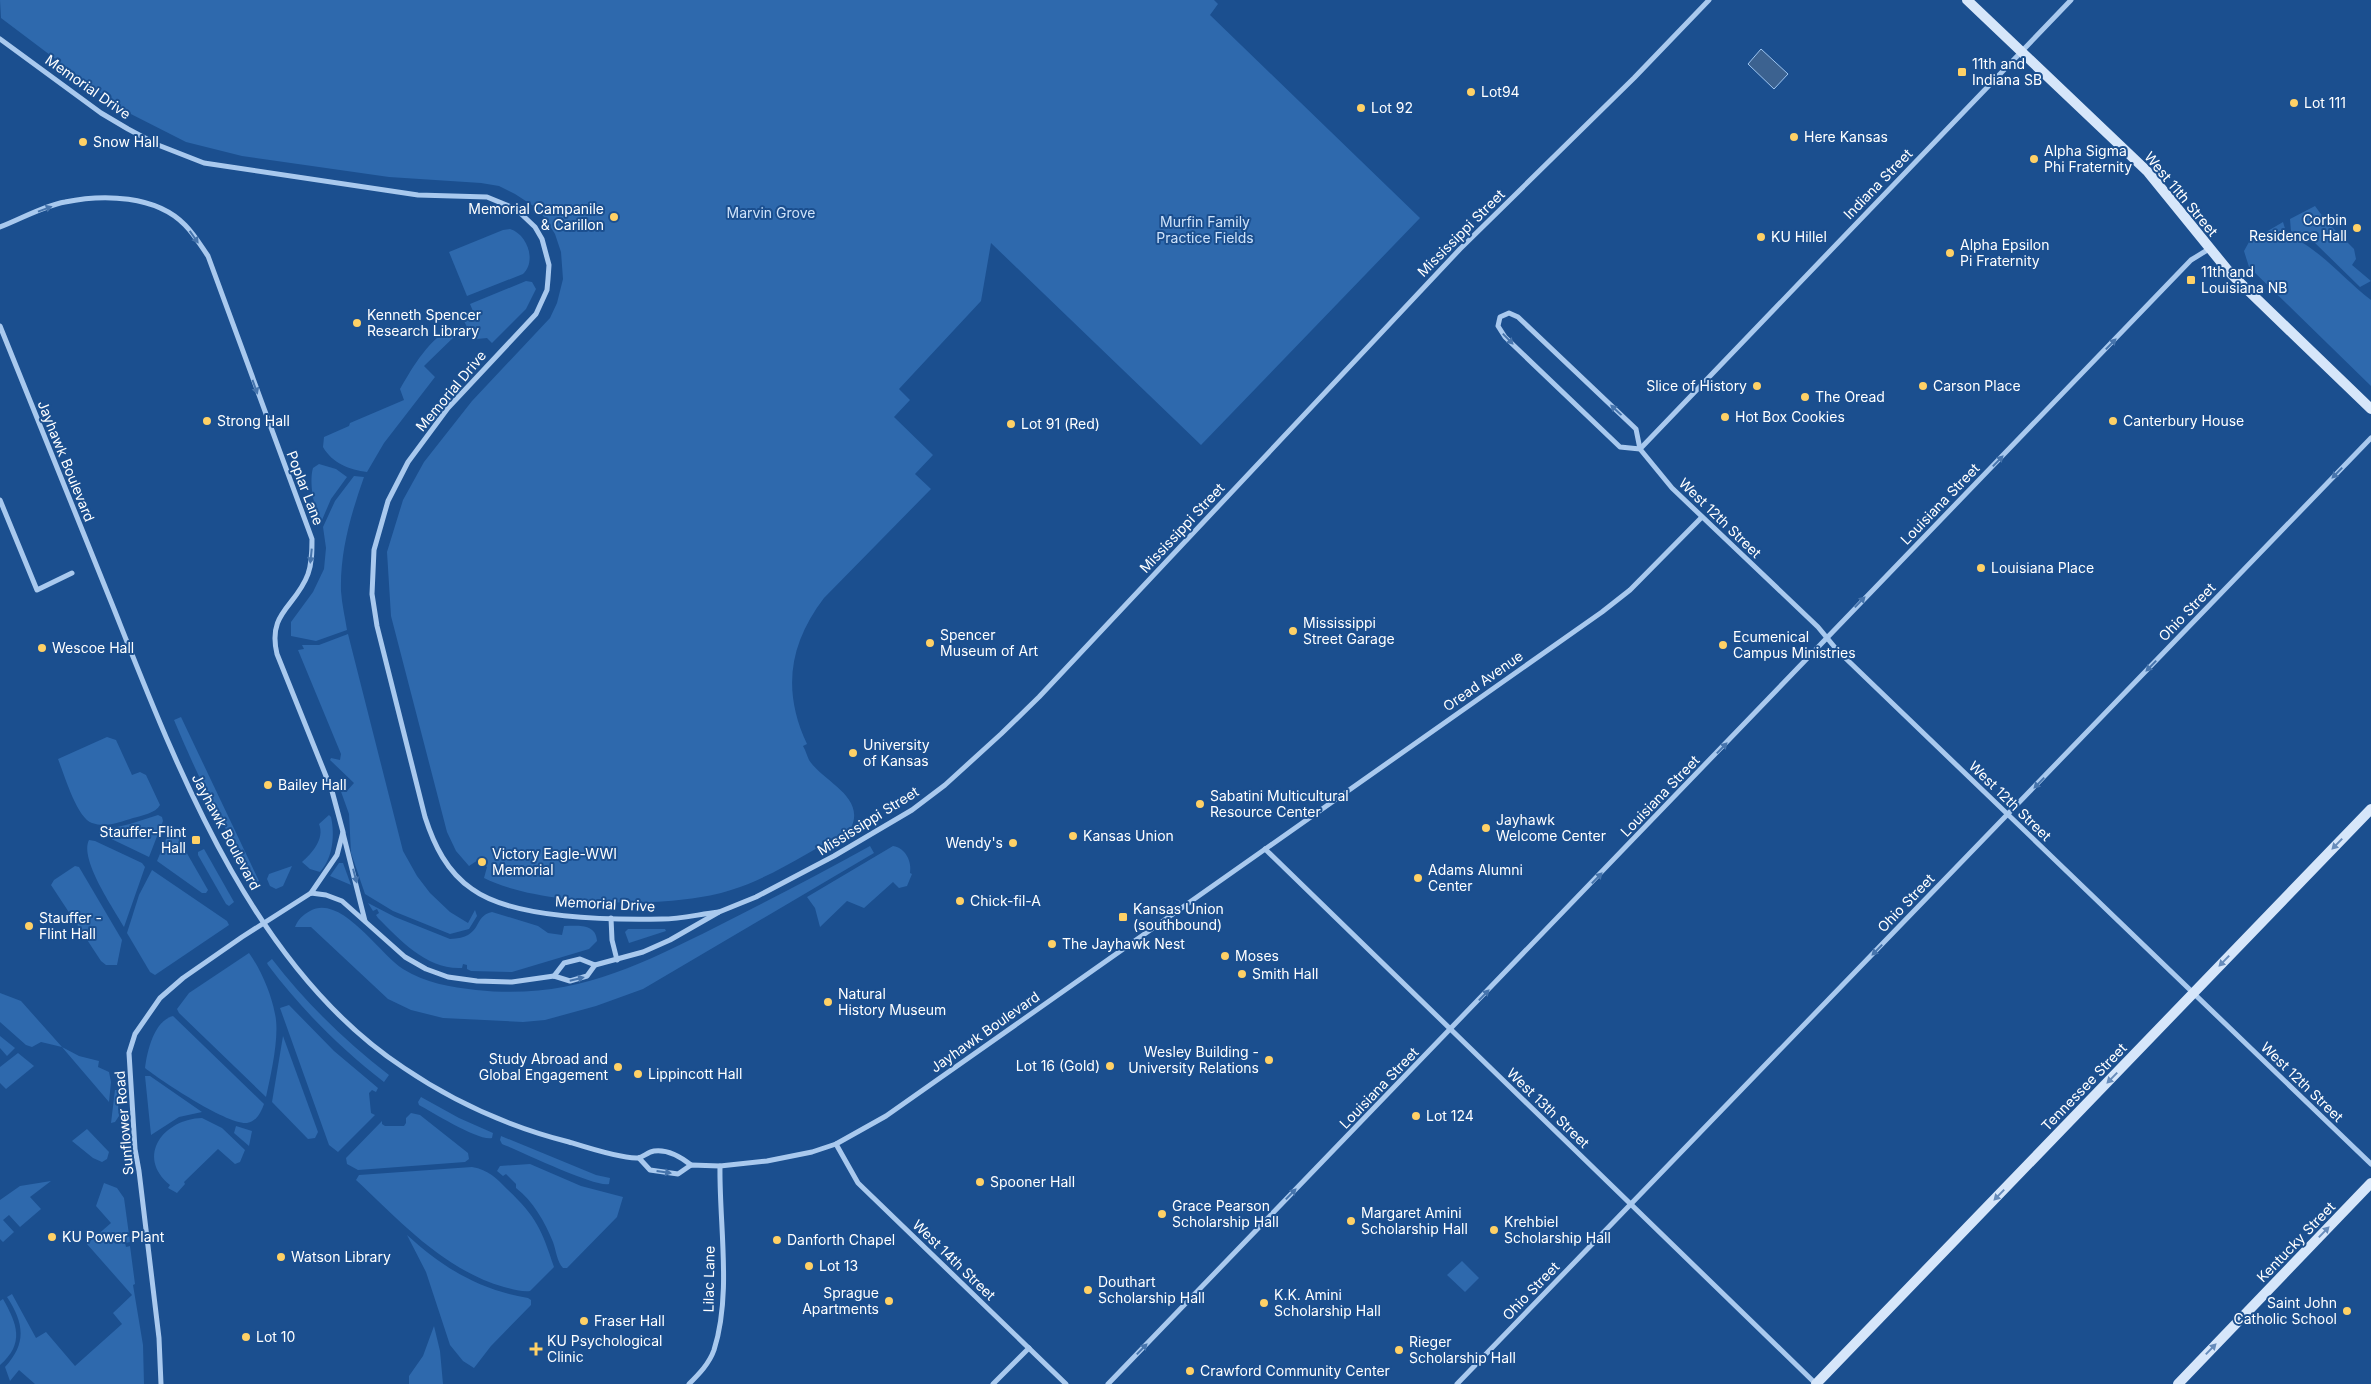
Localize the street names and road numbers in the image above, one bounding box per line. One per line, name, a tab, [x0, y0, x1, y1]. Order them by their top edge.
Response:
street label: Memorial Drive	[42, 51, 134, 122]
street label: Indiana Street	[1840, 145, 1916, 222]
street label: West 11th Street	[2141, 148, 2222, 240]
street label: Mississippi Street	[1413, 185, 1508, 280]
street label: Memorial Drive	[412, 347, 489, 435]
street label: Jayhawk Boulevard	[34, 398, 99, 524]
street label: Poplar Lane	[283, 448, 327, 528]
street label: Louisiana Street	[1897, 459, 1983, 548]
street label: West 12th Street	[1676, 474, 1765, 561]
street label: Mississippi Street	[1136, 479, 1228, 576]
street label: Ohio Street	[2155, 579, 2219, 644]
street label: Oread Avenue	[1440, 647, 1526, 714]
street label: Louisiana Street	[1617, 751, 1703, 840]
street label: West 12th Street	[1966, 757, 2055, 844]
street label: Jayhawk Boulevard	[189, 771, 264, 893]
street label: Mississippi Street	[814, 782, 922, 859]
street label: Ohio Street	[1874, 870, 1938, 935]
street label: Memorial Drive	[555, 892, 656, 915]
street label: Jayhawk Boulevard	[927, 988, 1043, 1076]
street label: West 12th Street	[2258, 1038, 2347, 1125]
street label: Tennessee Street	[2037, 1039, 2130, 1134]
street label: Louisiana Street	[1336, 1043, 1422, 1132]
street label: West 13th Street	[1504, 1064, 1593, 1151]
street label: Sunflower Road	[110, 1070, 137, 1176]
street label: Kentucky Street	[2253, 1198, 2339, 1285]
street label: West 14th Street	[910, 1216, 999, 1304]
street label: Lilac Lane	[699, 1245, 718, 1312]
street label: Ohio Street	[1499, 1258, 1563, 1323]

